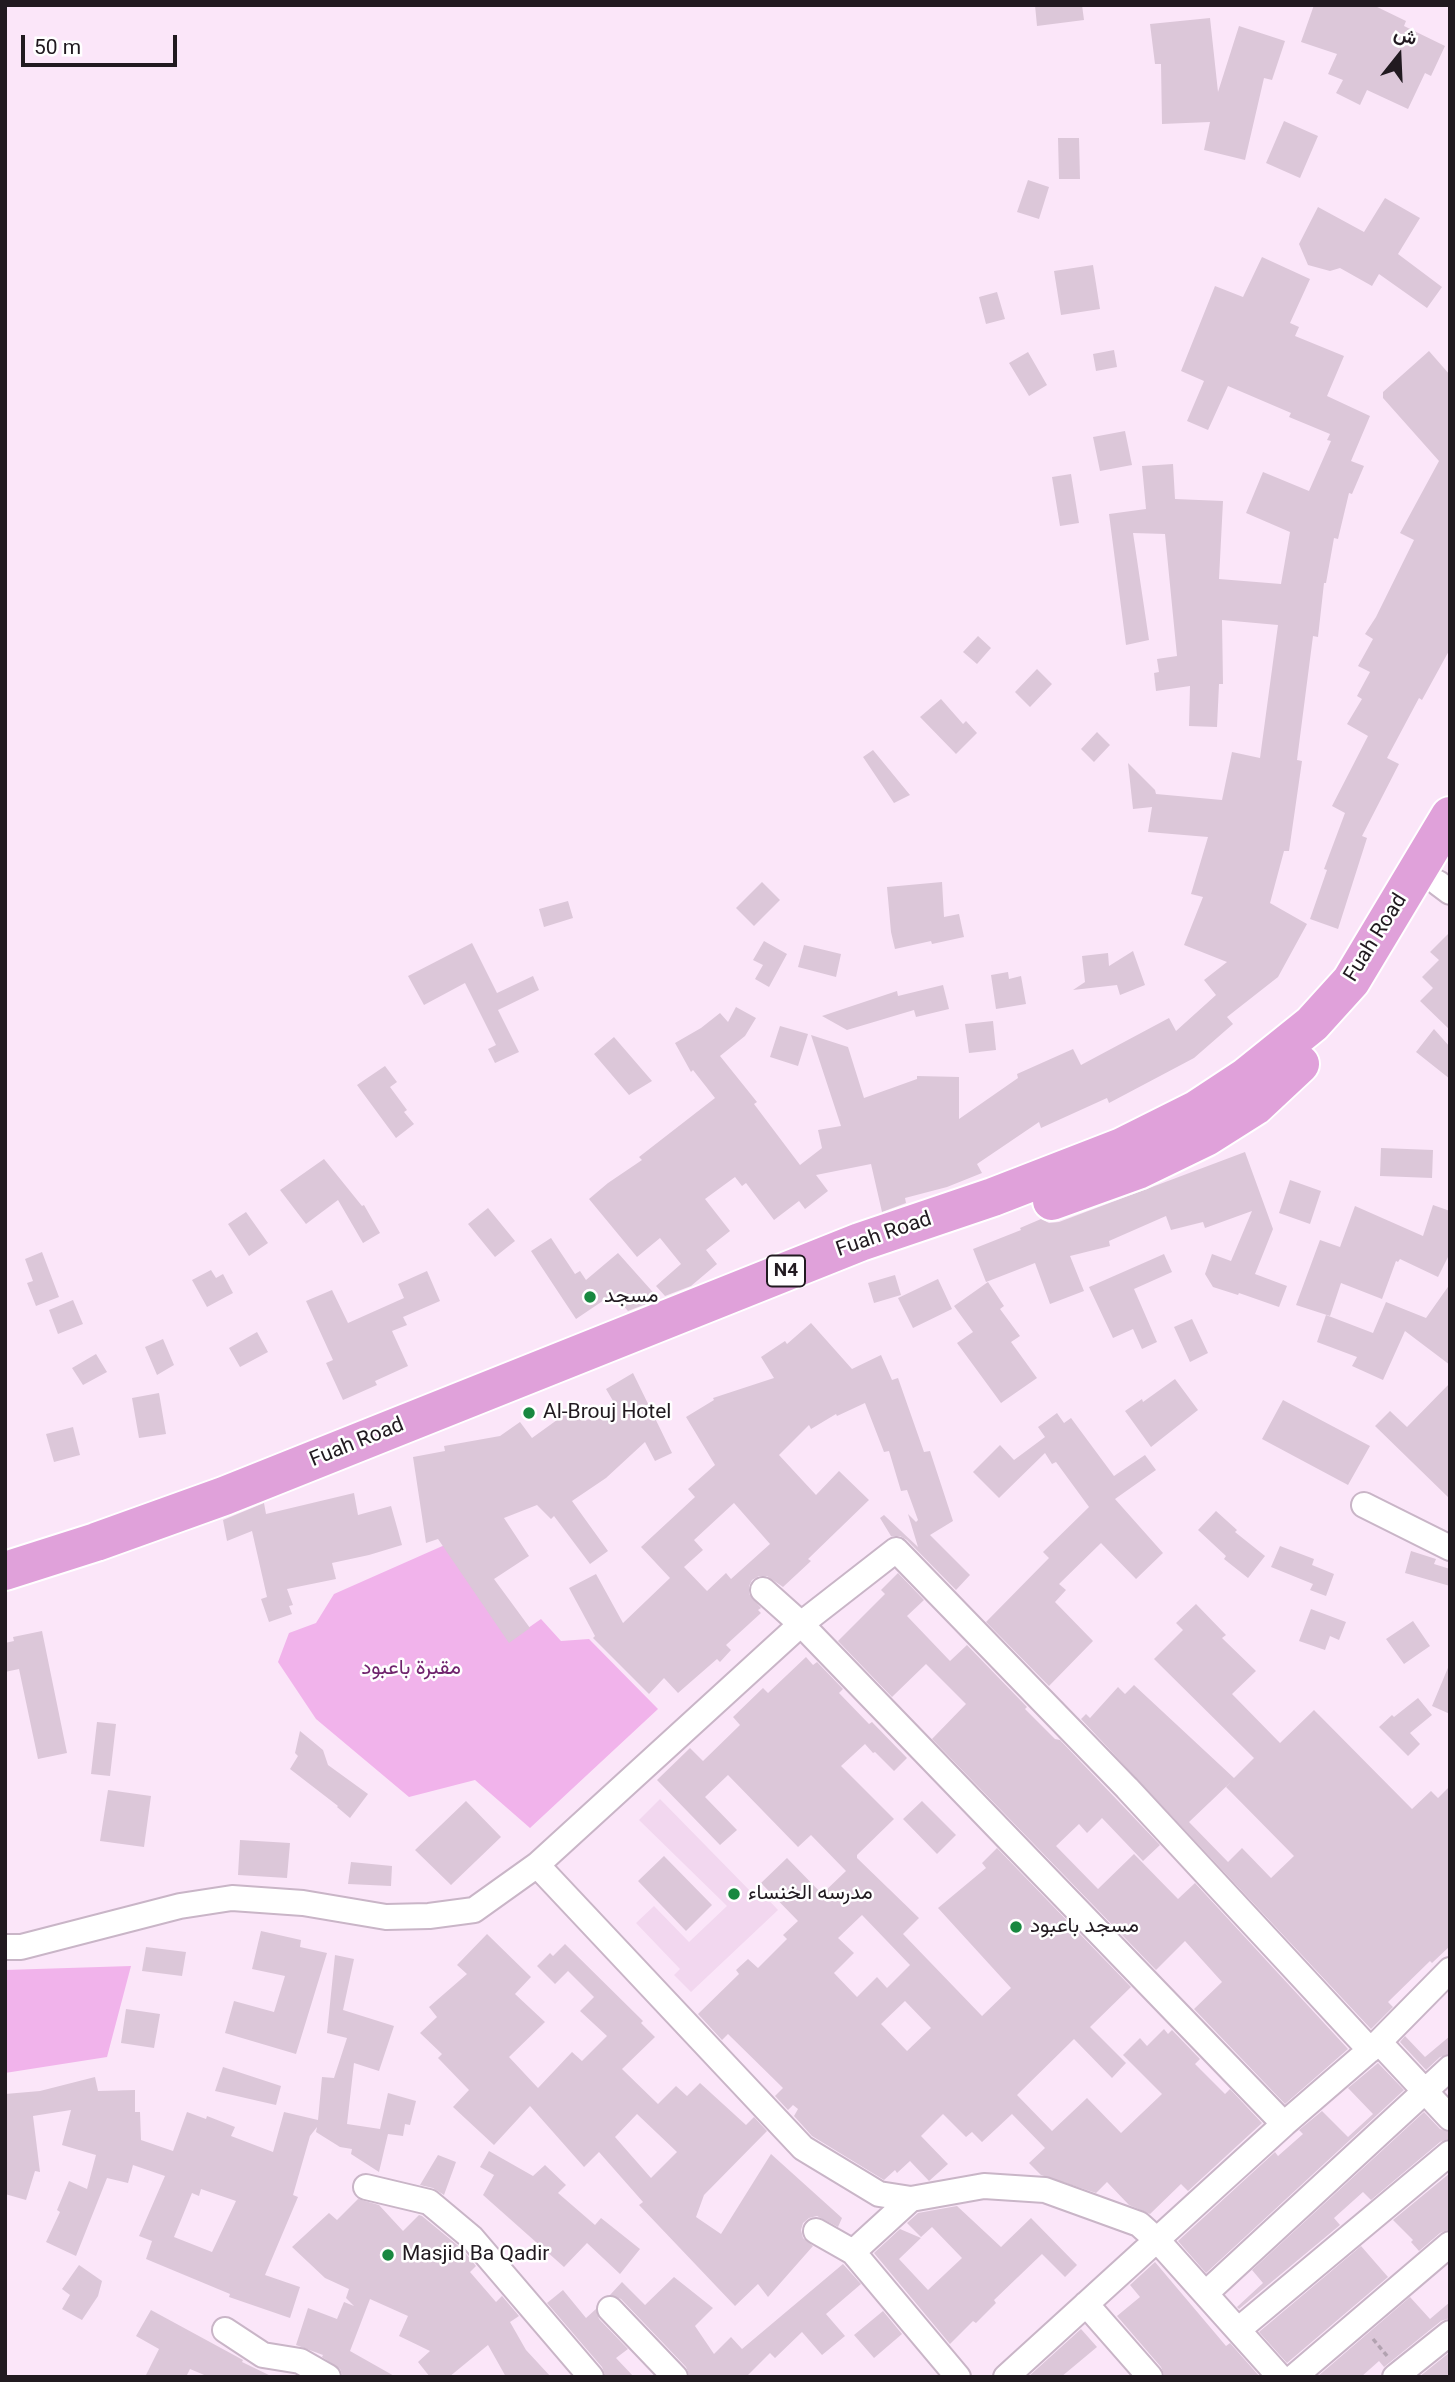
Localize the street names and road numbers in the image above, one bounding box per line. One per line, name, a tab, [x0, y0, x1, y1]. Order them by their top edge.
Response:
street label: Fuah Road	[1339, 889, 1413, 987]
street label: Fuah Road	[833, 1207, 935, 1263]
road number: N4	[767, 1256, 805, 1287]
street label: Fuah Road	[306, 1413, 408, 1473]

